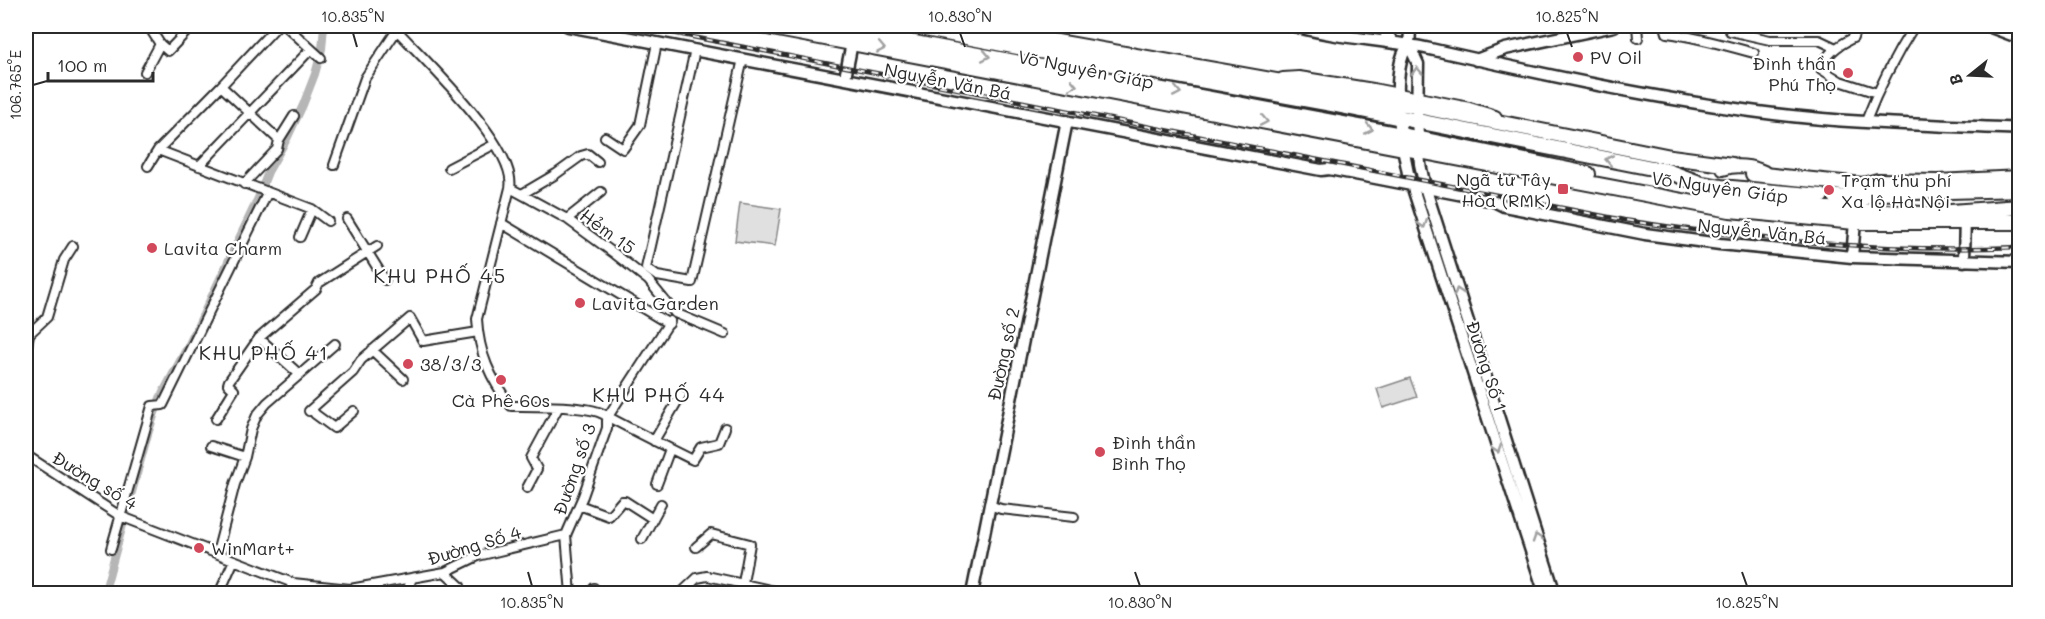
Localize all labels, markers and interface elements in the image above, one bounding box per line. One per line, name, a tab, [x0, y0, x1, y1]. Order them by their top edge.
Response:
text: 10.835°N	[321, 6, 385, 26]
text: 10.830°N	[928, 6, 992, 26]
text: 10.825°N	[1535, 6, 1599, 26]
one-way arrow	[876, 41, 886, 54]
street label: Võ Nguyên Giáp	[1016, 44, 1156, 94]
scale bar	[48, 45, 153, 83]
place label: PV Oil	[1590, 45, 1642, 69]
north arrow	[1940, 45, 2000, 105]
one-way arrow	[980, 49, 990, 62]
text: 106.765°E	[5, 50, 25, 120]
marker: PV Oil	[1571, 50, 1585, 64]
place label: Đình thần Phú Thọ	[1752, 51, 1836, 96]
text: 100 m	[57, 53, 107, 77]
street label: Nguyễn Văn Bá	[882, 57, 1014, 105]
one-way arrow	[1410, 66, 1423, 75]
marker: Đình thần Phú Thọ	[1841, 66, 1855, 80]
text: B	[1944, 71, 1967, 88]
one-way arrow	[1067, 78, 1077, 91]
one-way arrow	[1172, 85, 1182, 98]
one-way arrow	[1259, 114, 1269, 127]
one-way arrow	[1363, 122, 1373, 135]
one-way arrow	[1605, 154, 1615, 167]
street label: Võ Nguyên Giáp	[1650, 166, 1790, 208]
place label: Ngã tư Tây Hòa (RMK)	[1456, 167, 1551, 212]
place label: Trạm thu phí Xa lộ Hà Nội	[1841, 168, 1952, 213]
marker: Ngã tư Tây Hòa (RMK)	[1556, 182, 1570, 196]
marker: Trạm thu phí Xa lộ Hà Nội	[1822, 183, 1836, 197]
street label: Hẻm 15	[576, 203, 640, 259]
street label: Nguyễn Văn Bá	[1696, 212, 1828, 250]
one-way arrow	[1416, 218, 1429, 229]
place label: Lavita Charm	[164, 236, 282, 260]
marker: Lavita Charm	[145, 241, 159, 255]
district label: KHU PHỐ 45	[373, 262, 507, 288]
one-way arrow	[1453, 287, 1465, 298]
place label: Lavita Garden	[592, 291, 719, 315]
marker: Lavita Garden	[573, 296, 587, 310]
street label: Đường số 2	[981, 305, 1025, 403]
street label: Đường Số 1	[1461, 317, 1513, 415]
district label: KHU PHỐ 41	[199, 339, 329, 365]
place label: 38/3/3	[420, 352, 481, 376]
marker: 38/3/3	[401, 357, 415, 371]
marker: Cà Phê 60s	[494, 373, 508, 387]
district label: KHU PHỐ 44	[592, 381, 726, 407]
place label: Cà Phê 60s	[452, 388, 550, 412]
street label: Đường số 3	[547, 420, 601, 518]
place label: Đình thần Bình Thọ	[1112, 430, 1196, 475]
one-way arrow	[1490, 443, 1502, 454]
street label: Đường số 4	[48, 445, 142, 515]
marker: Đình thần Bình Thọ	[1093, 445, 1107, 459]
street label: Đường Số 4	[424, 519, 524, 571]
one-way arrow	[1532, 533, 1544, 544]
place label: WinMart+	[211, 536, 295, 560]
marker: WinMart+	[192, 541, 206, 555]
text: 10.835°N	[500, 592, 564, 612]
text: 10.830°N	[1108, 592, 1172, 612]
text: 10.825°N	[1715, 592, 1779, 612]

